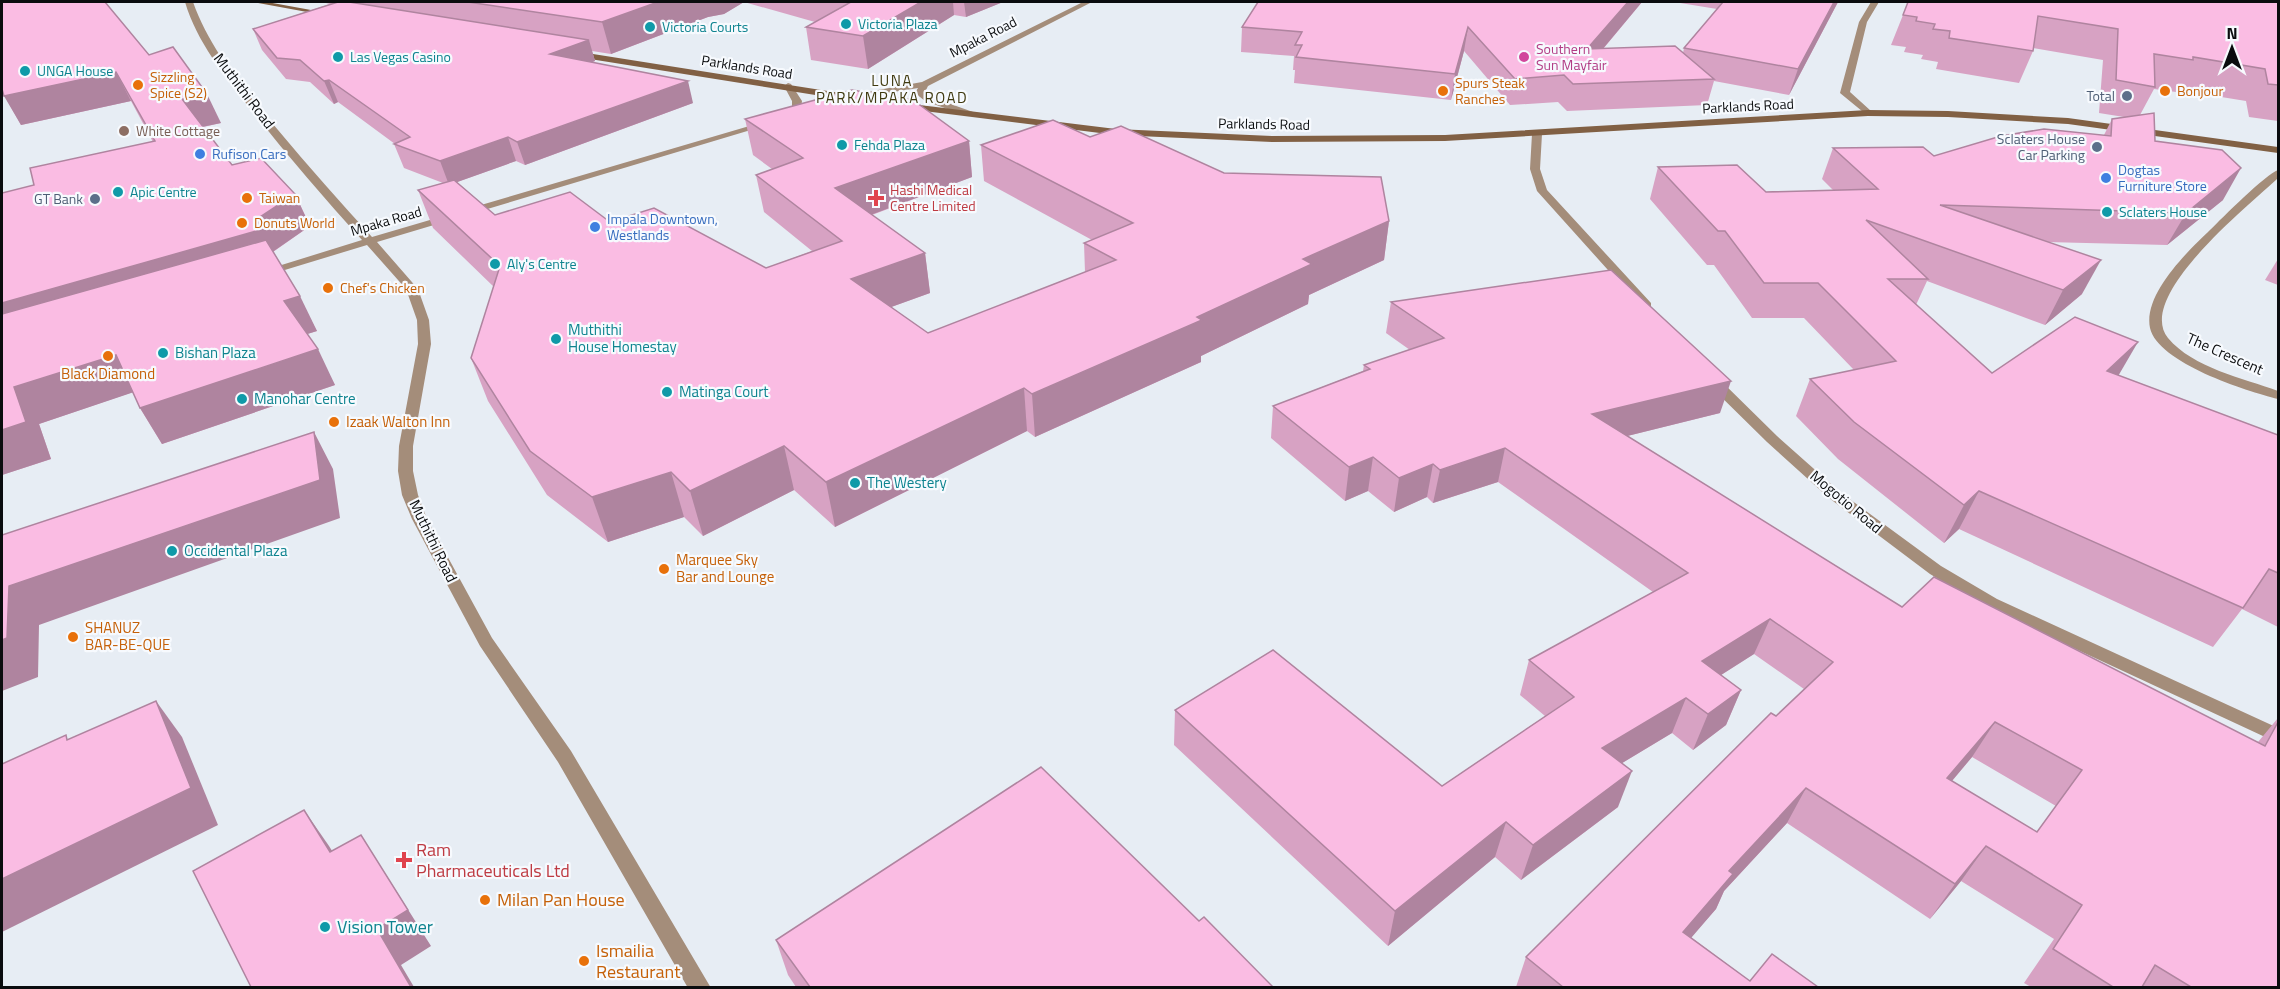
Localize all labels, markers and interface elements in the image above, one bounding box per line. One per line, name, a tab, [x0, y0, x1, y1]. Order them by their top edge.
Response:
street label: Mpaka Road	[945, 11, 1020, 63]
place label: Victoria Plaza	[858, 13, 938, 34]
place label: Victoria Courts	[662, 16, 748, 37]
marker: Victoria Plaza	[839, 17, 853, 31]
north arrow	[2202, 18, 2262, 78]
marker: Victoria Courts	[643, 20, 657, 34]
text: N	[2226, 21, 2238, 45]
place label: Southern Sun Mayfair	[1536, 38, 1607, 75]
place label: Las Vegas Casino	[350, 46, 451, 67]
street label: Muthithi Road	[208, 48, 281, 133]
street label: Parklands Road	[700, 49, 794, 84]
marker: Las Vegas Casino	[331, 50, 345, 64]
marker: Southern Sun Mayfair	[1517, 50, 1531, 64]
place label: UNGA House	[37, 60, 113, 81]
marker: UNGA House	[18, 64, 32, 78]
place label: Sizzling Spice (S2)	[150, 66, 207, 103]
district label: LUNA PARK/MPAKA ROAD	[816, 69, 968, 109]
place label: Spurs Steak Ranches	[1455, 72, 1525, 109]
marker: Sizzling Spice (S2)	[131, 78, 145, 92]
place label: Bonjour	[2177, 80, 2223, 101]
marker: Spurs Steak Ranches	[1436, 84, 1450, 98]
marker: Bonjour	[2158, 84, 2172, 98]
place label: Total	[2086, 85, 2115, 106]
marker: Total	[2120, 89, 2134, 103]
street label: Parklands Road	[1702, 93, 1794, 118]
street label: Parklands Road	[1218, 112, 1310, 135]
place label: White Cottage	[136, 120, 220, 141]
marker: White Cottage	[117, 124, 131, 138]
place label: Sclaters House Car Parking	[1997, 128, 2085, 165]
place label: Fehda Plaza	[854, 134, 925, 155]
marker: Fehda Plaza	[835, 138, 849, 152]
marker: Sclaters House Car Parking	[2090, 140, 2104, 154]
place label: Rufison Cars	[212, 143, 286, 164]
marker: Rufison Cars	[193, 147, 207, 161]
place label: Dogtas Furniture Store	[2118, 159, 2207, 196]
marker: Dogtas Furniture Store	[2099, 171, 2113, 185]
place label: Hashi Medical Centre Limited	[890, 179, 976, 216]
place label: Apic Centre	[130, 181, 197, 202]
marker: Apic Centre	[111, 185, 125, 199]
place label: Taiwan	[259, 187, 300, 208]
place label: GT Bank	[34, 188, 83, 209]
marker: Hashi Medical Centre Limited	[867, 189, 885, 207]
marker: Taiwan	[240, 191, 254, 205]
marker: GT Bank	[88, 192, 102, 206]
street label: Mpaka Road	[348, 200, 424, 241]
place label: Sclaters House	[2119, 201, 2207, 222]
marker: Sclaters House	[2100, 205, 2114, 219]
place label: Impala Downtown, Westlands	[607, 208, 718, 245]
place label: Donuts World	[254, 212, 335, 233]
marker: Donuts World	[235, 216, 249, 230]
marker: Impala Downtown, Westlands	[588, 220, 602, 234]
place label: Aly's Centre	[507, 253, 576, 274]
marker: Aly's Centre	[488, 257, 502, 271]
place label: Chef's Chicken	[340, 277, 425, 298]
marker: Chef's Chicken	[321, 281, 335, 295]
place label: Muthithi House Homestay	[568, 318, 677, 358]
street label: The Crescent	[2183, 326, 2268, 381]
marker: Muthithi House Homestay	[549, 332, 563, 346]
place label: Bishan Plaza	[175, 341, 256, 364]
marker: Bishan Plaza	[156, 346, 170, 360]
marker: Black Diamond	[101, 349, 115, 363]
place label: Black Diamond	[61, 362, 155, 385]
place label: Matinga Court	[679, 380, 769, 403]
marker: Matinga Court	[660, 385, 674, 399]
place label: Manohar Centre	[254, 387, 356, 410]
marker: Manohar Centre	[235, 392, 249, 406]
place label: Izaak Walton Inn	[346, 410, 450, 433]
marker: Izaak Walton Inn	[327, 415, 341, 429]
street label: Mogotio Road	[1805, 464, 1888, 539]
place label: The Westery	[867, 471, 947, 494]
marker: The Westery	[848, 476, 862, 490]
street label: Muthithi Road	[403, 495, 463, 586]
place label: Occidental Plaza	[184, 539, 288, 562]
marker: Occidental Plaza	[165, 544, 179, 558]
place label: Marquee Sky Bar and Lounge	[676, 548, 774, 588]
marker: Marquee Sky Bar and Lounge	[657, 562, 671, 576]
place label: SHANUZ BAR-BE-QUE	[85, 616, 170, 656]
marker: SHANUZ BAR-BE-QUE	[66, 630, 80, 644]
place label: Ram Pharmaceuticals Ltd	[416, 836, 570, 884]
marker: Ram Pharmaceuticals Ltd	[397, 853, 411, 867]
place label: Milan Pan House	[497, 886, 625, 913]
marker: Milan Pan House	[478, 893, 492, 907]
place label: Vision Tower	[337, 913, 433, 940]
marker: Vision Tower	[318, 920, 332, 934]
place label: Ismailia Restaurant	[596, 937, 681, 985]
marker: Ismailia Restaurant	[577, 954, 591, 968]

